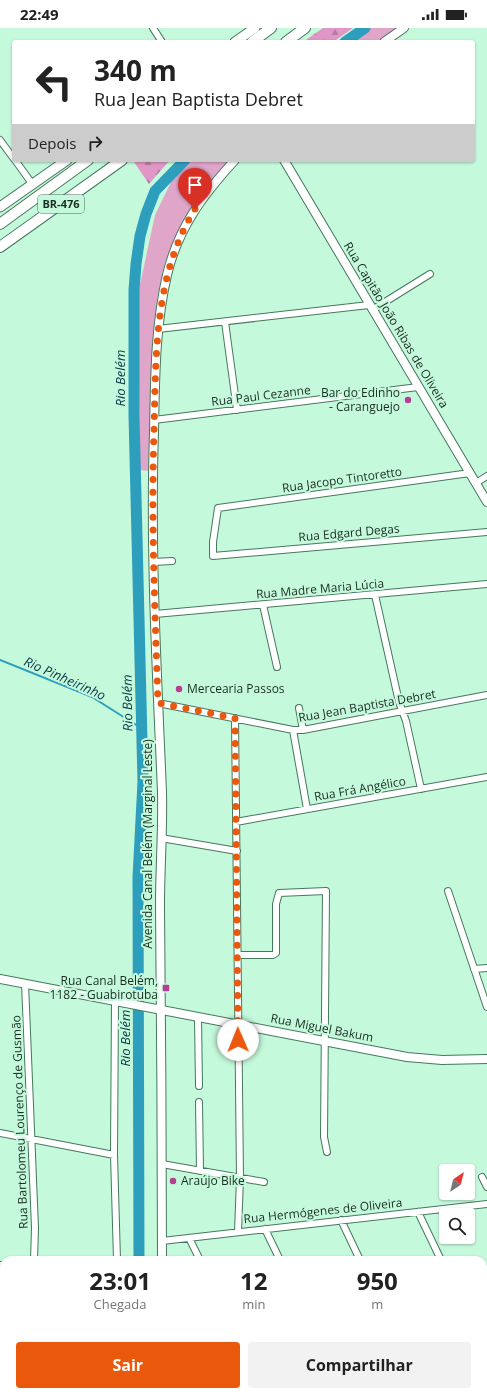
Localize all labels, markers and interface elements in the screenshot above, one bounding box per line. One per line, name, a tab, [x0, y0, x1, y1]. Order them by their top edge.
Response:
text: 22:49	[20, 4, 59, 24]
text: 340 m	[94, 51, 177, 89]
icon: left	[28, 56, 80, 108]
text: Rua Jean Baptista Debret	[94, 87, 303, 111]
icon: right	[84, 132, 106, 154]
text: Depois	[28, 133, 76, 153]
pin	[178, 168, 212, 209]
icon: arrive	[184, 174, 206, 196]
road number: BR-476	[38, 195, 84, 213]
street label: Rua Capitão João Ribas de Oliveira	[340, 238, 453, 411]
water label: Rio Belém	[111, 350, 129, 406]
street label: Rua Paul Cezanne	[210, 381, 312, 410]
place label: Bar do Edinho - Caranguejo	[321, 384, 400, 415]
marker: Bar do Edinho - Caranguejo	[403, 395, 413, 405]
street label: Rua Jacopo Tintoretto	[281, 463, 403, 496]
street label: Rua Edgard Degas	[298, 520, 401, 545]
street label: Rua Madre Maria Lúcia	[255, 574, 385, 603]
water label: Rio Pinheirinho	[21, 652, 109, 704]
water label: Rio Belém	[118, 674, 136, 732]
place label: Mercearia Passos	[187, 680, 285, 697]
marker: Mercearia Passos	[174, 684, 184, 694]
street label: Rua Jean Baptista Debret	[297, 685, 437, 726]
street label: Avenida Canal Belém (Marginal Leste)	[139, 739, 156, 949]
street label: Rua Frá Angélico	[313, 772, 407, 805]
place label: Rua Canal Belém, 1182 - Guabirotuba	[50, 972, 158, 1003]
marker: Rua Canal Belém, 1182 - Guabirotuba	[161, 983, 171, 993]
street label: Rua Miguel Bakum	[269, 1009, 375, 1046]
water label: Rio Belém	[116, 1010, 134, 1066]
street label: Rua Bartolomeu Lourenço de Gusmão	[7, 1015, 32, 1229]
position arrow	[217, 1019, 259, 1061]
north arrow	[439, 1164, 475, 1200]
map controls	[439, 1164, 475, 1244]
place label: Araújo Bike	[181, 1172, 245, 1189]
marker: Araújo Bike	[168, 1176, 178, 1186]
street label: Rua Hermógenes de Oliveira	[243, 1194, 403, 1227]
button: search	[439, 1208, 475, 1244]
text: 23:01	[89, 1264, 151, 1297]
text: 12	[240, 1264, 268, 1297]
text: 950	[357, 1264, 398, 1297]
text: Chegada	[94, 1295, 146, 1313]
text: min	[242, 1295, 265, 1313]
text: m	[371, 1295, 383, 1313]
button: Sair	[16, 1342, 240, 1388]
button: Compartilhar	[248, 1342, 471, 1388]

